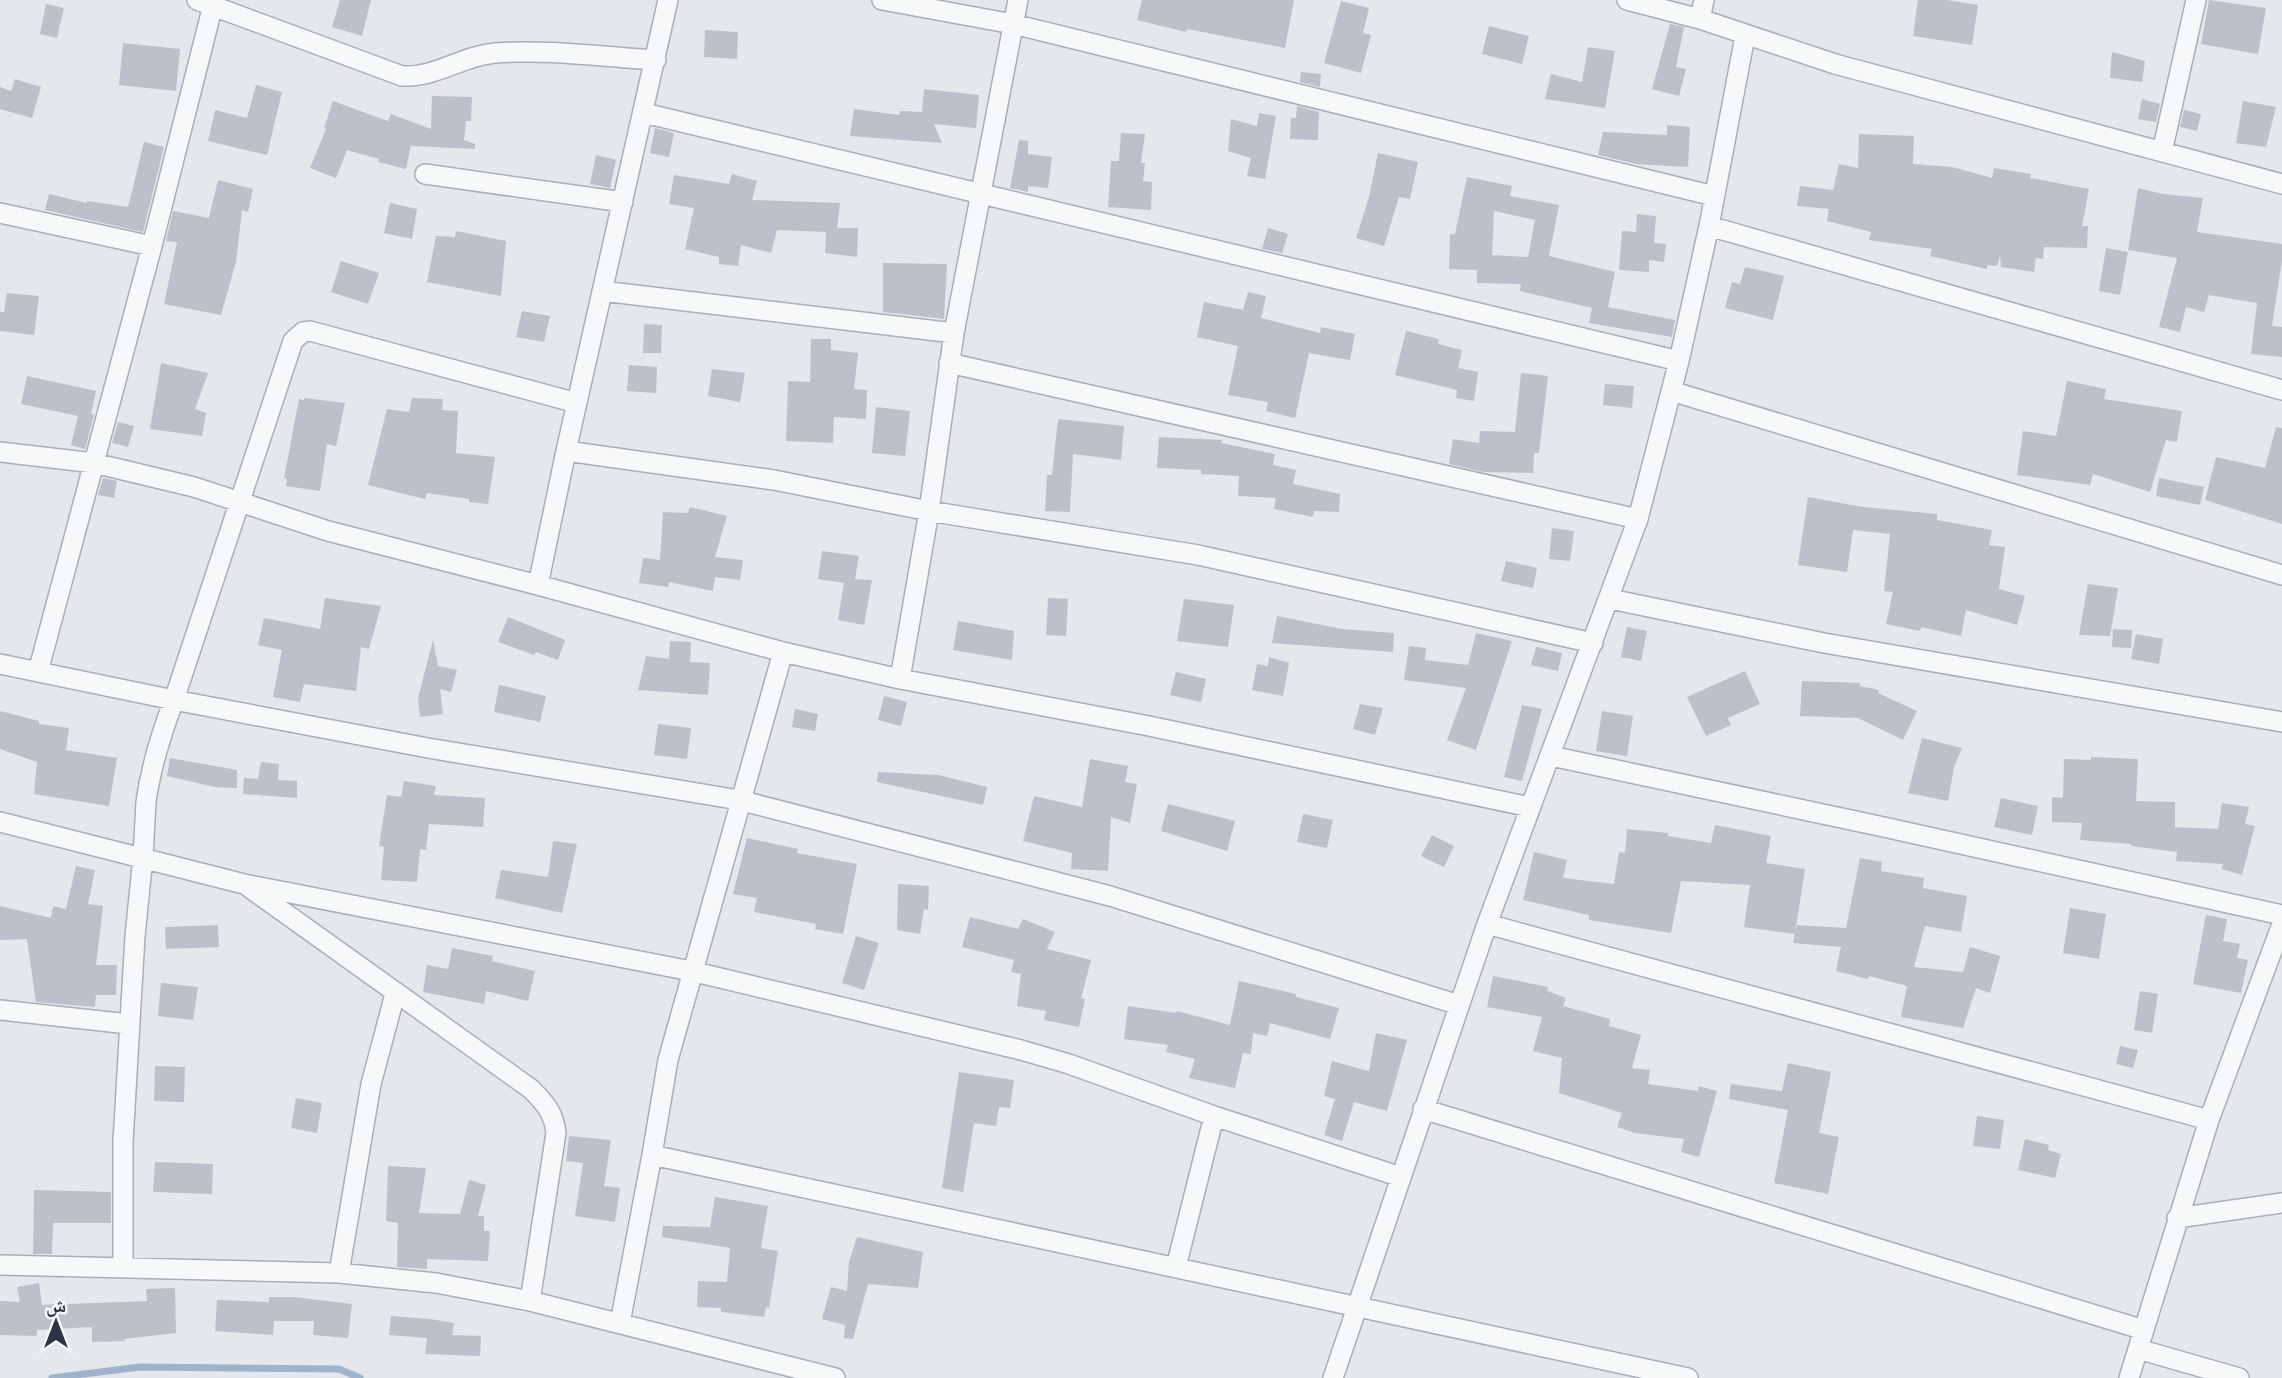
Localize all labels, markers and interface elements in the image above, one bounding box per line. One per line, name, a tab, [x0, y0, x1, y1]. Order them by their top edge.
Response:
north arrow	[21, 1287, 91, 1357]
text: ش	[46, 1294, 66, 1317]

